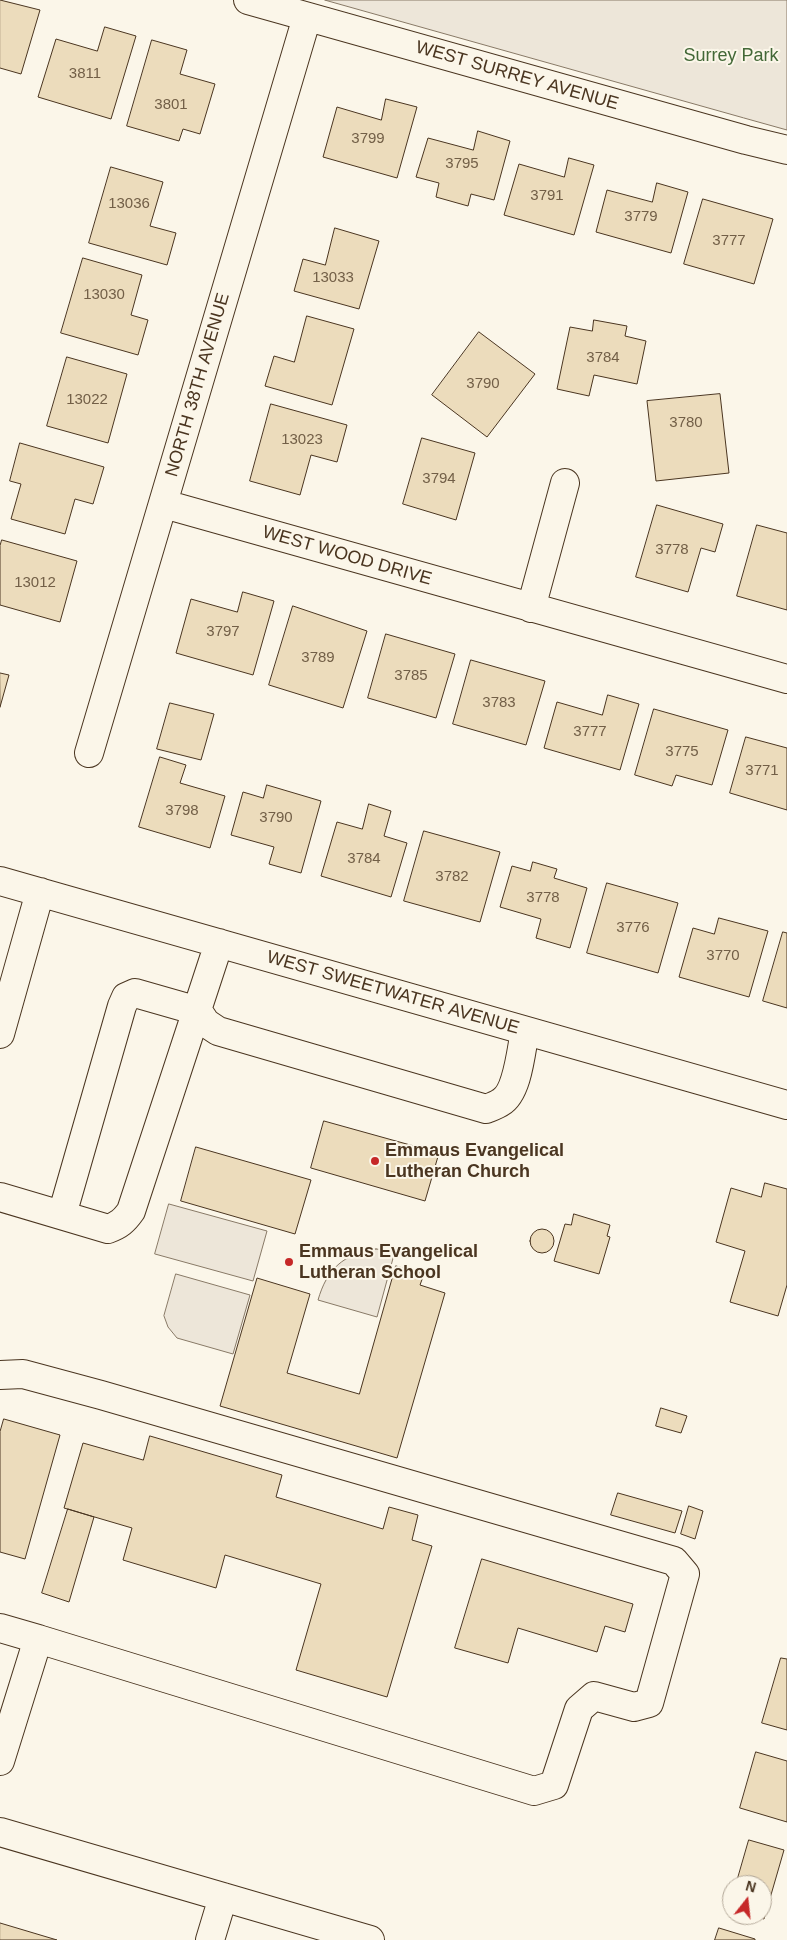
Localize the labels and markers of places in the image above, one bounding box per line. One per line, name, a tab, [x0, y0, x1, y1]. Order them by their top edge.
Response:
place label: Emmaus Evangelical Lutheran Church	[385, 1140, 564, 1182]
marker: Emmaus Evangelical Lutheran Church	[369, 1155, 381, 1167]
place label: Emmaus Evangelical Lutheran School	[299, 1241, 478, 1284]
marker: Emmaus Evangelical Lutheran School	[283, 1256, 295, 1268]

